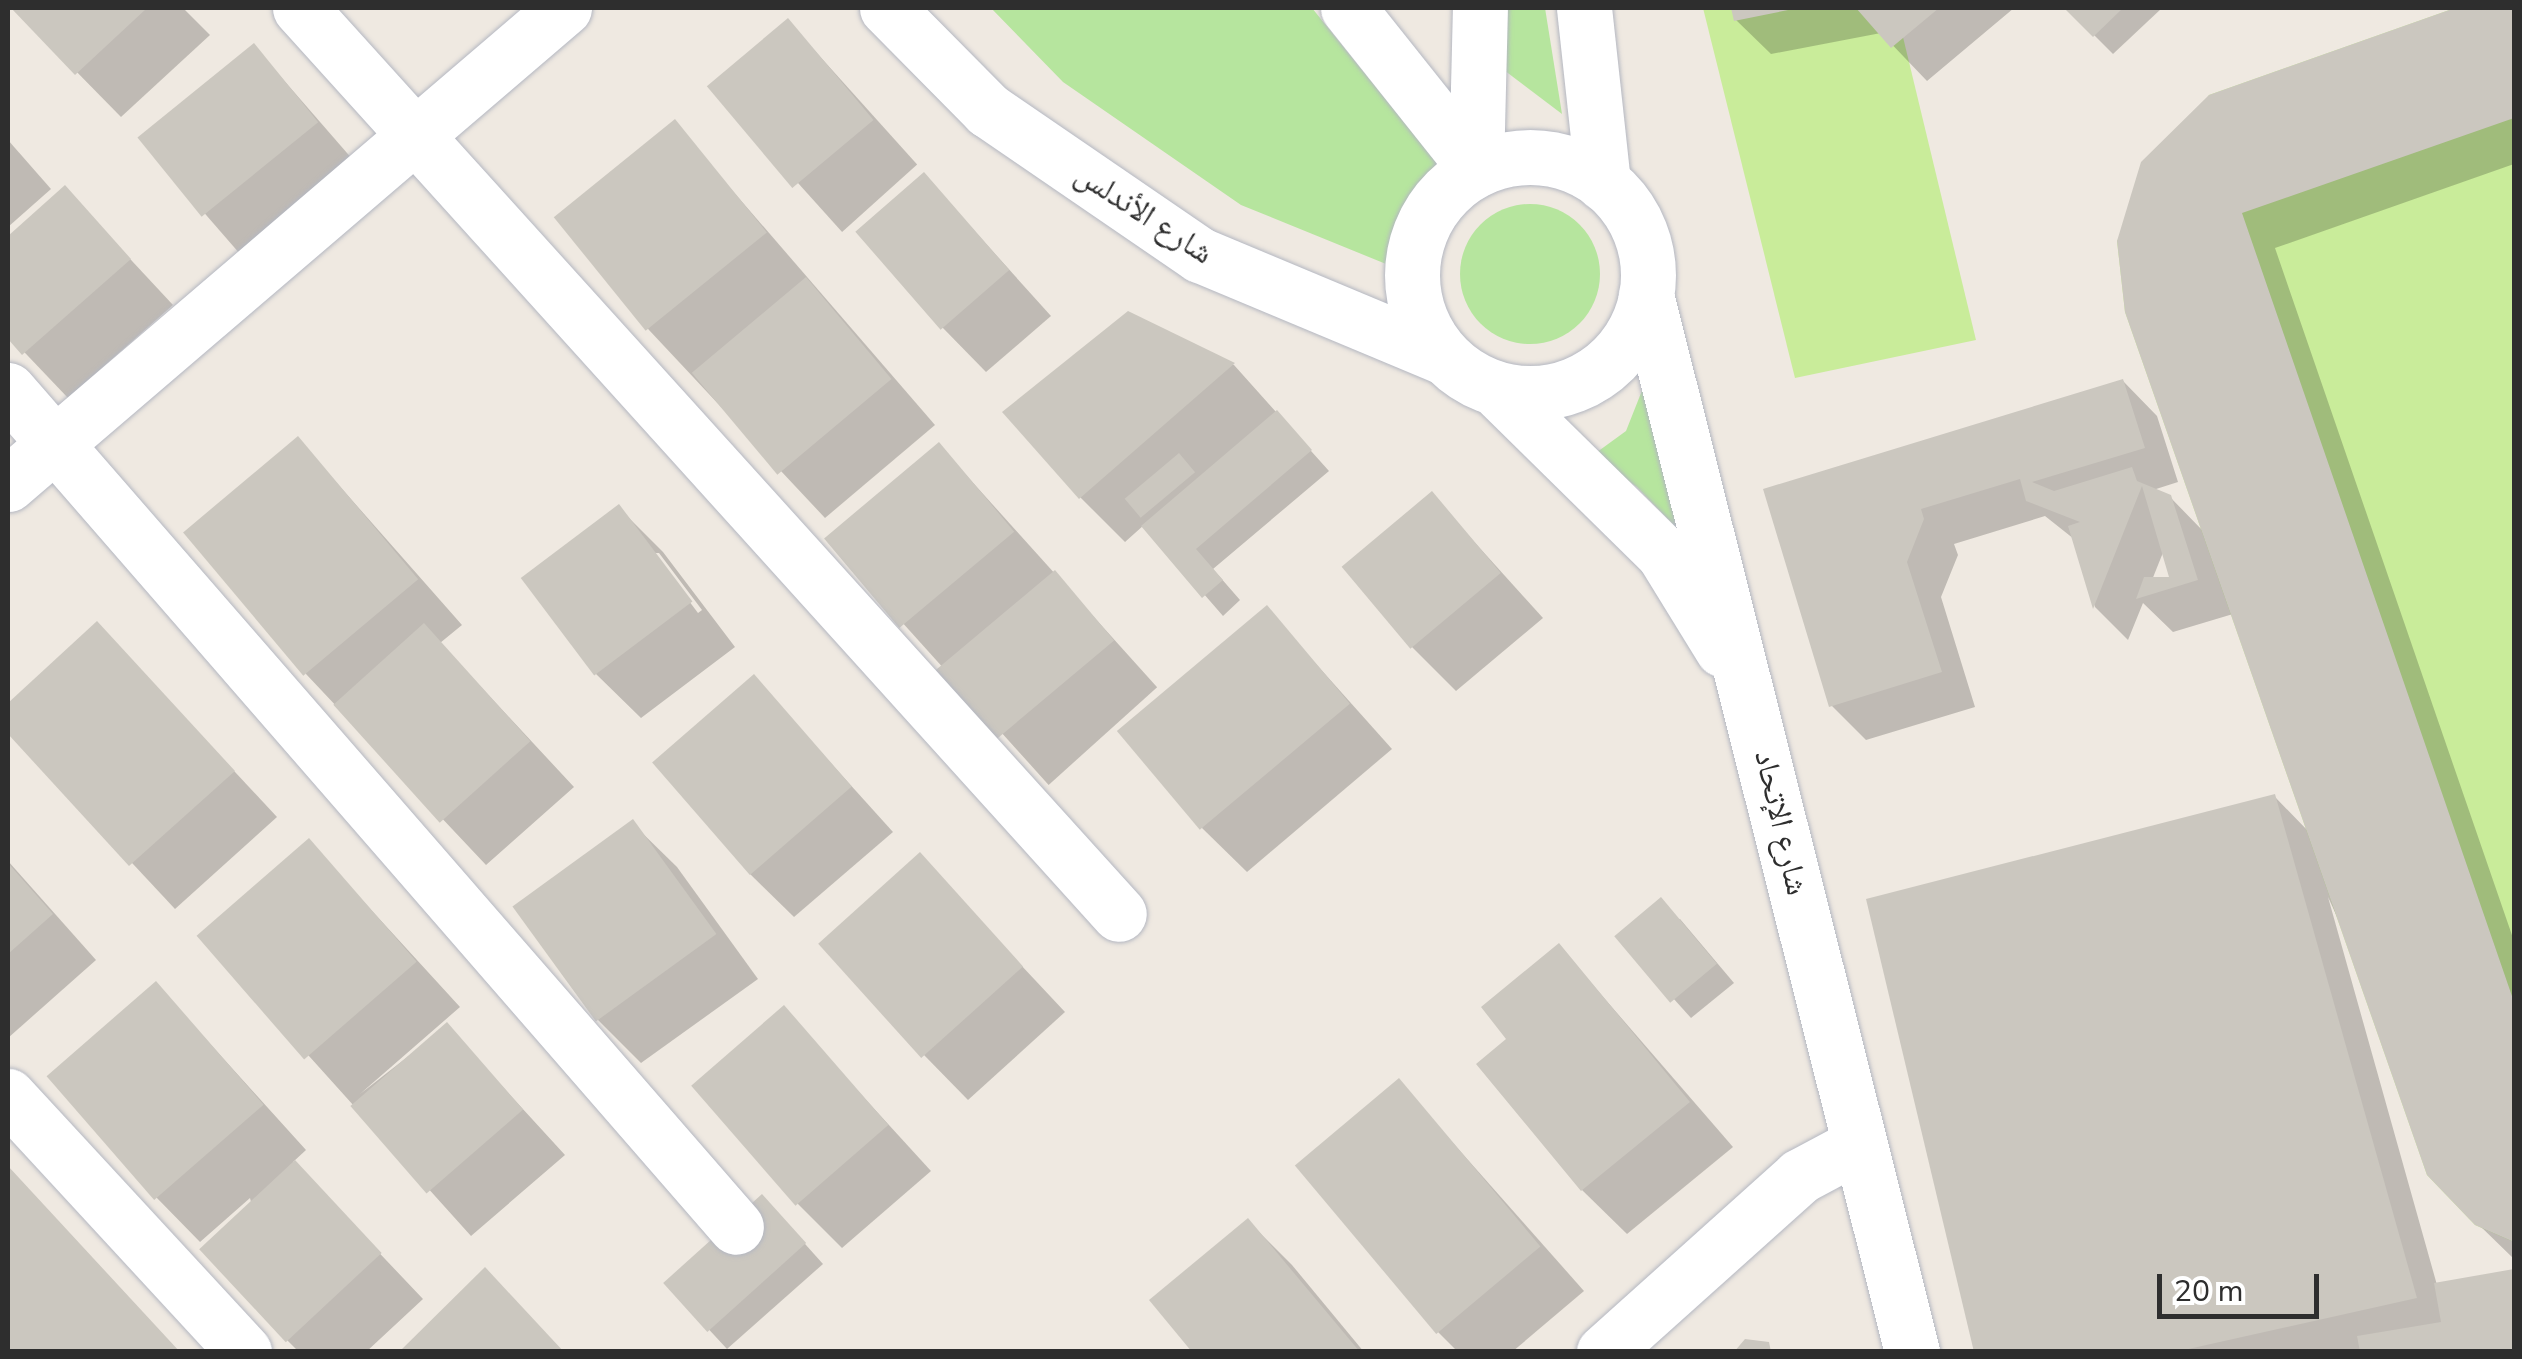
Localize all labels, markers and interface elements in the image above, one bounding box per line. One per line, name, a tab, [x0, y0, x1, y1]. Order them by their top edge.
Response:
street label: شارع الأندلس	[1068, 155, 1220, 273]
street label: شارع الإتحاد	[1746, 747, 1816, 899]
scale bar	[2162, 1254, 2324, 1316]
text: 20 m	[2174, 1271, 2243, 1312]

